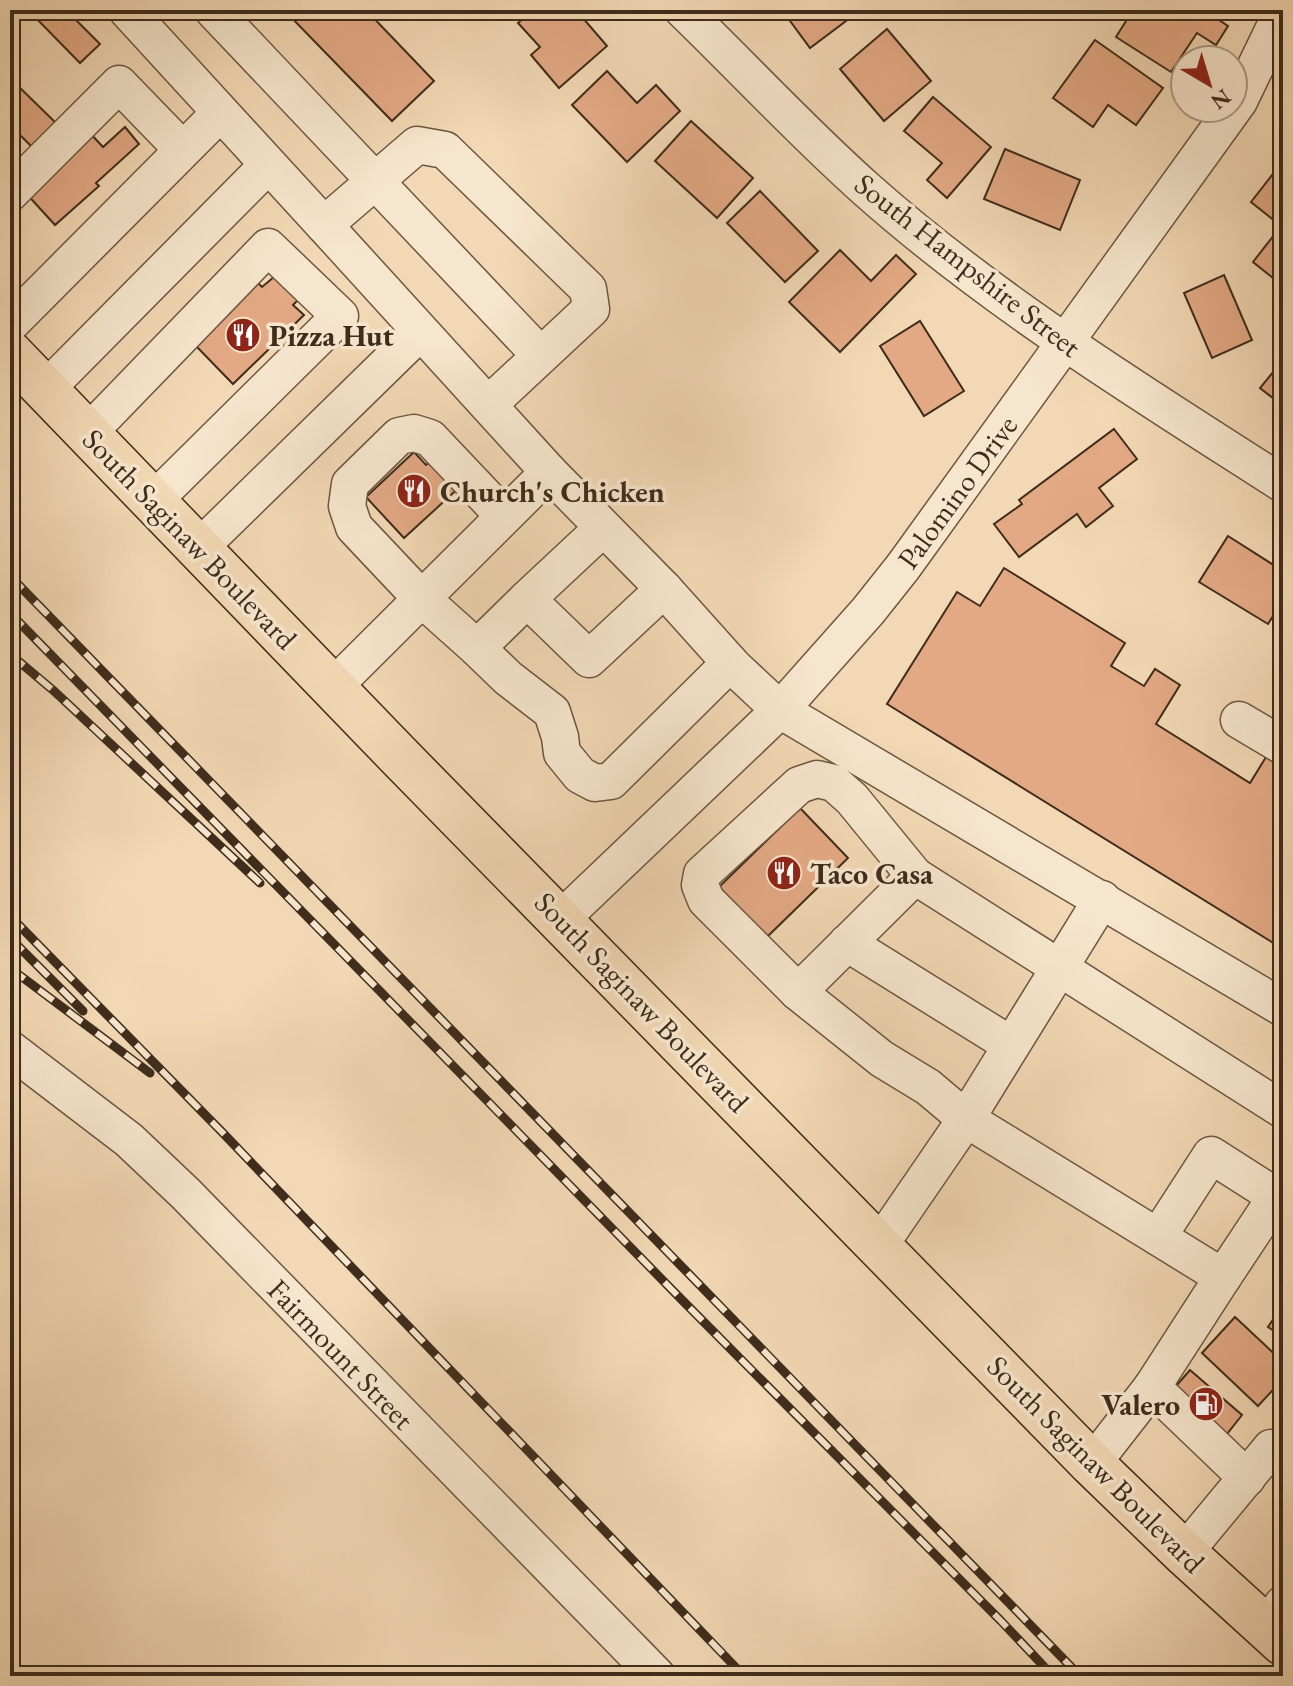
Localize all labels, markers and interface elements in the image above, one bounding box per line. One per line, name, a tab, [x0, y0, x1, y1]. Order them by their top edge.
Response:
north arrow	[1169, 44, 1249, 124]
text: N	[1205, 82, 1237, 116]
street label: South Hampshire Street	[847, 164, 1090, 366]
restaurant icon: Pizza Hut	[224, 316, 262, 354]
place label: Pizza Hut	[269, 316, 395, 355]
street label: Palomino Drive	[888, 408, 1026, 576]
street label: South Saginaw Boulevard	[74, 420, 306, 658]
restaurant icon: Church's Chicken	[395, 472, 433, 510]
place label: Church's Chicken	[440, 472, 665, 511]
restaurant icon: Taco Casa	[765, 854, 803, 892]
place label: Taco Casa	[810, 854, 934, 893]
street label: South Saginaw Boulevard	[526, 883, 758, 1121]
street label: Fairmount Street	[259, 1270, 423, 1438]
street label: South Saginaw Boulevard	[979, 1347, 1214, 1582]
place label: Valero	[1101, 1385, 1180, 1424]
fuel station icon: Valero	[1187, 1385, 1225, 1423]

